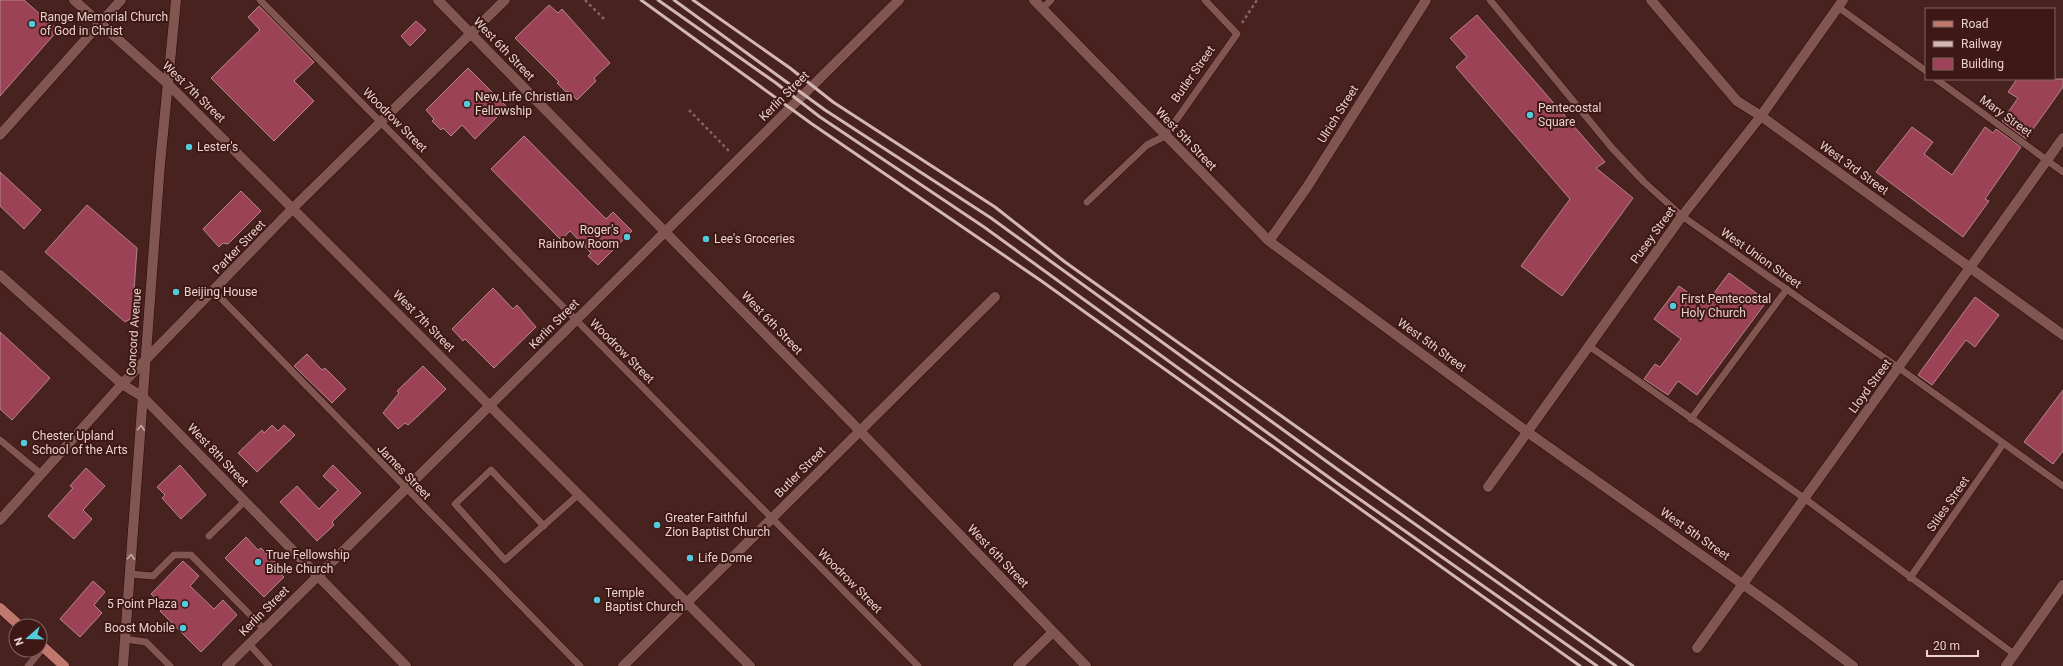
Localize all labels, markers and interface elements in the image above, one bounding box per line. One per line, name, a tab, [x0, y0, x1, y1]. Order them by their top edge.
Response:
legend	[1925, 8, 2055, 80]
place label: Range Memorial Church of God in Christ	[40, 10, 168, 38]
street label: West 6th Street	[471, 15, 538, 83]
text: Road	[1961, 17, 1989, 31]
marker: Range Memorial Church of God in Christ	[27, 19, 37, 29]
text: Railway	[1961, 37, 2002, 51]
street label: Butler Street	[1168, 43, 1218, 105]
text: Building	[1961, 57, 2004, 71]
street label: West 7th Street	[160, 59, 228, 126]
street label: Kerlin Street	[756, 68, 812, 124]
street label: Ulrich Street	[1315, 83, 1361, 145]
street label: Woodrow Street	[360, 85, 430, 155]
place label: New Life Christian Fellowship	[475, 90, 572, 118]
street label: Mary Street	[1977, 92, 2035, 140]
marker: New Life Christian Fellowship	[462, 99, 472, 109]
place label: Pentecostal Square	[1538, 101, 1601, 129]
street label: West 5th Street	[1153, 105, 1220, 173]
marker: Pentecostal Square	[1525, 110, 1535, 120]
street label: West 3rd Street	[1817, 138, 1891, 198]
place label: Lester's	[197, 140, 238, 154]
marker: Lester's	[184, 142, 194, 152]
street label: Pusey Street	[1628, 204, 1678, 266]
street label: Parker Street	[210, 217, 268, 277]
place label: Roger's Rainbow Room	[538, 223, 619, 251]
street label: West Union Street	[1718, 225, 1804, 291]
marker: Roger's Rainbow Room	[622, 232, 632, 242]
place label: Lee's Groceries	[714, 232, 795, 246]
marker: Lee's Groceries	[701, 234, 711, 244]
place label: Beijing House	[184, 285, 257, 299]
marker: Beijing House	[171, 287, 181, 297]
street label: West 7th Street	[390, 287, 458, 355]
street label: Concord Avenue	[124, 288, 144, 376]
street label: West 6th Street	[739, 289, 806, 357]
place label: First Pentecostal Holy Church	[1681, 292, 1771, 320]
street label: Kerlin Street	[526, 296, 582, 352]
marker: First Pentecostal Holy Church	[1668, 301, 1678, 311]
street label: West 5th Street	[1395, 315, 1469, 375]
street label: Woodrow Street	[587, 316, 657, 386]
street label: Lloyd Street	[1846, 356, 1894, 416]
street label: West 8th Street	[185, 421, 252, 489]
one-way arrow	[136, 425, 145, 431]
place label: Chester Upland School of the Arts	[32, 429, 128, 457]
marker: Chester Upland School of the Arts	[19, 438, 29, 448]
street label: James Street	[374, 442, 434, 502]
street label: Butler Street	[772, 444, 828, 500]
street label: Stiles Street	[1924, 474, 1972, 534]
street label: West 5th Street	[1657, 505, 1733, 563]
place label: Greater Faithful Zion Baptist Church	[665, 511, 770, 539]
marker: Greater Faithful Zion Baptist Church	[652, 520, 662, 530]
street label: West 6th Street	[965, 522, 1032, 590]
street label: Woodrow Street	[815, 546, 885, 616]
place label: True Fellowship Bible Church	[266, 548, 350, 576]
place label: Life Dome	[698, 551, 752, 565]
marker: Life Dome	[685, 553, 695, 563]
one-way arrow	[126, 554, 135, 560]
marker: True Fellowship Bible Church	[253, 557, 263, 567]
street label: Kerlin Street	[236, 583, 292, 639]
place label: Temple Baptist Church	[605, 586, 684, 614]
marker: Temple Baptist Church	[592, 595, 602, 605]
place label: 5 Point Plaza	[107, 597, 177, 611]
marker: 5 Point Plaza	[180, 599, 190, 609]
north arrow	[8, 618, 48, 658]
place label: Boost Mobile	[104, 621, 175, 635]
marker: Boost Mobile	[178, 623, 188, 633]
scale bar	[1927, 632, 1978, 658]
text: N	[12, 635, 27, 647]
text: 20 m	[1933, 639, 1960, 653]

